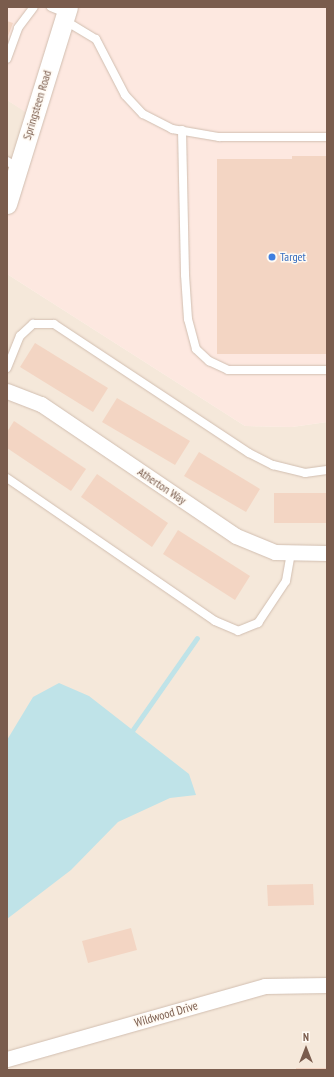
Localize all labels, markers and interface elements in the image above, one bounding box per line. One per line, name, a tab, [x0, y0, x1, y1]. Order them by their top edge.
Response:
street label: Springsteen Road	[20, 68, 54, 142]
place label: Target	[280, 250, 306, 264]
marker: Target	[267, 252, 277, 262]
street label: Atherton Way	[135, 464, 189, 508]
street label: Wildwood Drive	[133, 998, 199, 1030]
north arrow	[286, 1029, 326, 1069]
text: N	[303, 1030, 309, 1044]

